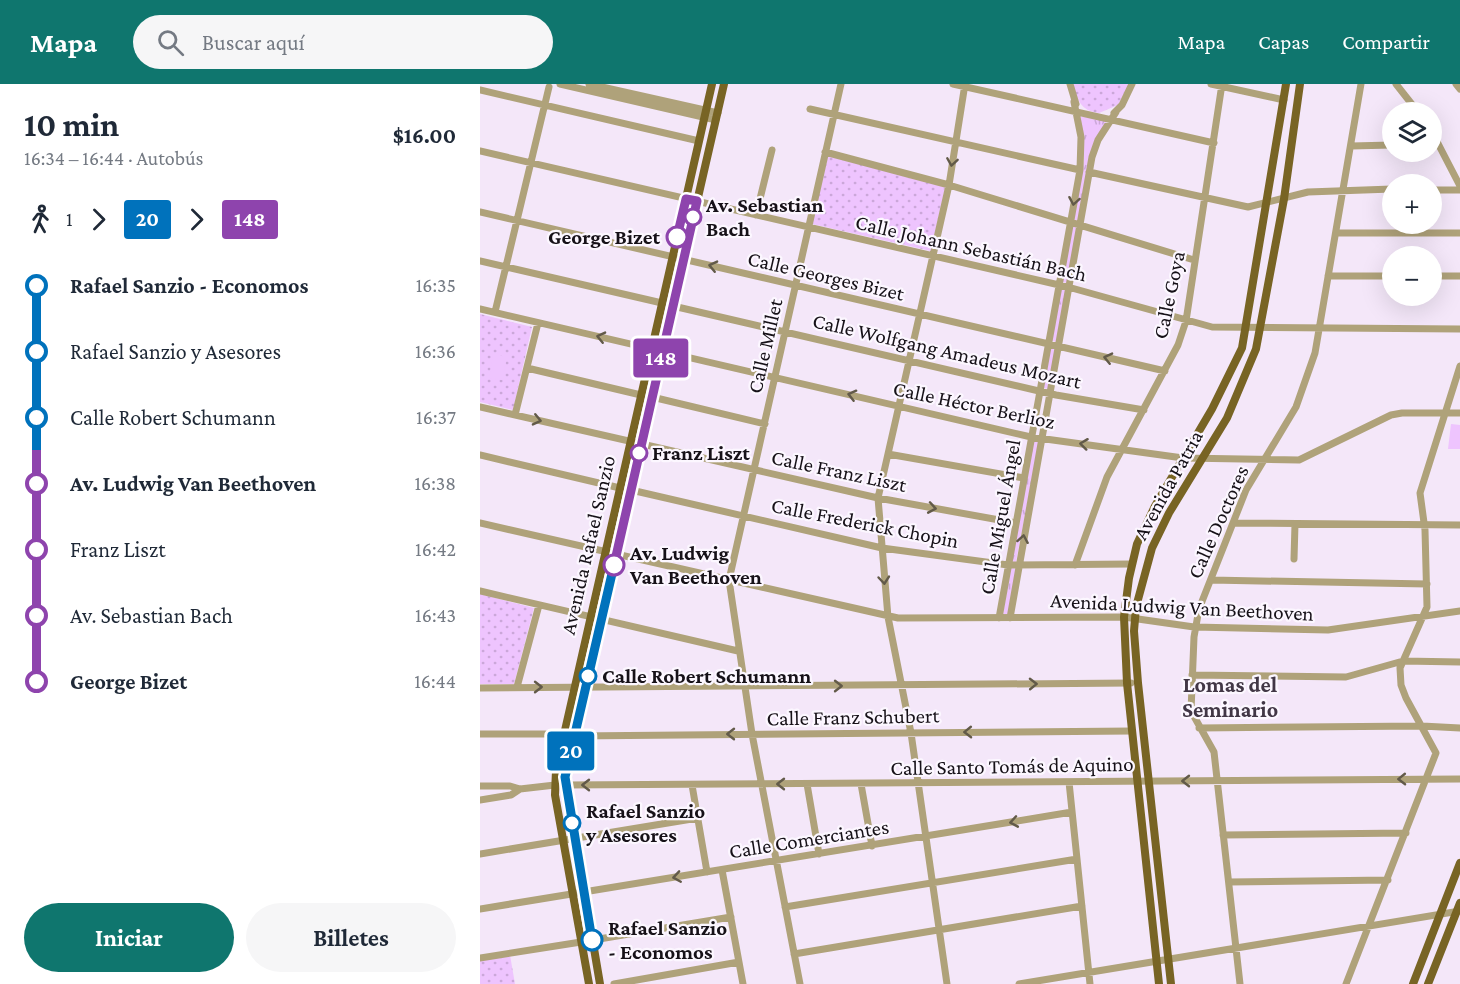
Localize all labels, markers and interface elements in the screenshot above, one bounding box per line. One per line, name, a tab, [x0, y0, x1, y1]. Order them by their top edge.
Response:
search box	[133, 15, 553, 69]
icon: search	[154, 26, 187, 59]
text: Mapa	[30, 27, 97, 58]
text: Buscar aquí	[202, 30, 305, 55]
text: Mapa	[1177, 30, 1225, 54]
text: Capas	[1258, 30, 1309, 54]
text: Compartir	[1342, 30, 1430, 54]
map controls	[1382, 102, 1442, 306]
button: layers	[1382, 102, 1442, 162]
text: 10 min	[24, 106, 119, 143]
text: $16.00	[393, 123, 456, 148]
text: 16:34 – 16:44 · Autobús	[24, 147, 203, 169]
one-way arrow	[947, 158, 959, 167]
button: +	[1382, 174, 1442, 234]
place label: Av. Sebastian Bach	[705, 193, 823, 241]
one-way arrow	[1068, 196, 1081, 206]
icon: walk	[24, 203, 57, 236]
icon: forward	[82, 203, 115, 236]
icon: forward	[180, 203, 213, 236]
text: 20	[136, 207, 159, 231]
text: 148	[234, 207, 266, 231]
text: 1	[66, 208, 73, 230]
marker: Av. Sebastian Bach	[684, 208, 702, 226]
street label: Calle Johann Sebastián Bach	[853, 210, 1089, 286]
place label: George Bizet	[548, 225, 660, 249]
marker: George Bizet	[666, 226, 688, 248]
street label: Calle Georges Bizet	[745, 246, 908, 306]
button: −	[1382, 246, 1442, 306]
street label: Calle Goya	[1148, 249, 1190, 341]
one-way arrow	[709, 261, 719, 274]
text: Rafael Sanzio - Economos	[70, 273, 309, 298]
text: 16:35	[416, 274, 456, 296]
street label: Calle Millet	[742, 295, 788, 396]
street label: Calle Wolfgang Amadeus Mozart	[810, 308, 1085, 394]
one-way arrow	[596, 331, 606, 344]
line badge: 148	[626, 338, 696, 378]
text: Rafael Sanzio y Asesores	[70, 339, 281, 364]
text: 16:36	[415, 340, 456, 362]
text: 148	[645, 346, 677, 370]
one-way arrow	[1103, 352, 1113, 365]
street label: Calle Héctor Berlioz	[891, 376, 1057, 434]
one-way arrow	[847, 390, 857, 403]
text: Calle Robert Schumann	[70, 405, 276, 430]
text: 16:37	[416, 406, 456, 428]
one-way arrow	[532, 412, 542, 425]
street label: Avenida Patria	[1128, 426, 1208, 544]
street label: Calle Miguel Ángel	[975, 438, 1025, 596]
one-way arrow	[1079, 438, 1088, 451]
place label: Franz Liszt	[652, 441, 750, 465]
marker: Franz Liszt	[630, 444, 648, 462]
street label: Calle Franz Liszt	[769, 445, 910, 497]
street label: Avenida Rafael Sanzio	[556, 453, 620, 637]
street label: Calle Doctores	[1182, 462, 1254, 582]
text: Av. Ludwig Van Beethoven	[70, 471, 316, 496]
text: 16:38	[414, 472, 456, 494]
street label: Calle Frederick Chopin	[769, 493, 961, 553]
one-way arrow	[927, 501, 937, 514]
one-way arrow	[1017, 535, 1029, 544]
text: Franz Liszt	[70, 537, 166, 562]
text: 16:42	[415, 538, 456, 560]
place label: Av. Ludwig Van Beethoven	[629, 541, 762, 589]
marker: Av. Ludwig Van Beethoven	[603, 554, 625, 576]
one-way arrow	[878, 576, 891, 585]
street label: Avenida Ludwig Van Beethoven	[1050, 588, 1314, 626]
text: Av. Sebastian Bach	[70, 603, 233, 628]
text: 16:43	[415, 604, 456, 626]
place label: Calle Robert Schumann	[602, 664, 811, 688]
marker: Calle Robert Schumann	[579, 667, 597, 685]
text: George Bizet	[70, 669, 187, 694]
text: 16:44	[414, 670, 456, 692]
district label: Lomas del Seminario	[1182, 672, 1278, 722]
one-way arrow	[1029, 678, 1038, 690]
one-way arrow	[834, 679, 843, 692]
one-way arrow	[534, 681, 543, 693]
street label: Calle Franz Schubert	[766, 703, 941, 731]
one-way arrow	[964, 726, 973, 738]
one-way arrow	[727, 728, 736, 741]
line badge: 20	[544, 732, 598, 770]
text: 20	[559, 739, 583, 763]
street label: Calle Santo Tomás de Aquino	[890, 752, 1134, 780]
one-way arrow	[1397, 773, 1406, 785]
one-way arrow	[1181, 775, 1190, 787]
one-way arrow	[776, 778, 785, 790]
one-way arrow	[581, 779, 590, 791]
place label: Rafael Sanzio y Asesores	[585, 799, 705, 847]
marker: Rafael Sanzio y Asesores	[563, 814, 581, 832]
street label: Calle Comerciantes	[727, 815, 891, 863]
one-way arrow	[1010, 815, 1019, 827]
one-way arrow	[672, 870, 682, 883]
button: Iniciar	[24, 903, 234, 972]
button: Billetes	[246, 903, 456, 972]
place label: Rafael Sanzio - Economos	[608, 916, 727, 964]
marker: Rafael Sanzio - Economos	[581, 929, 603, 951]

